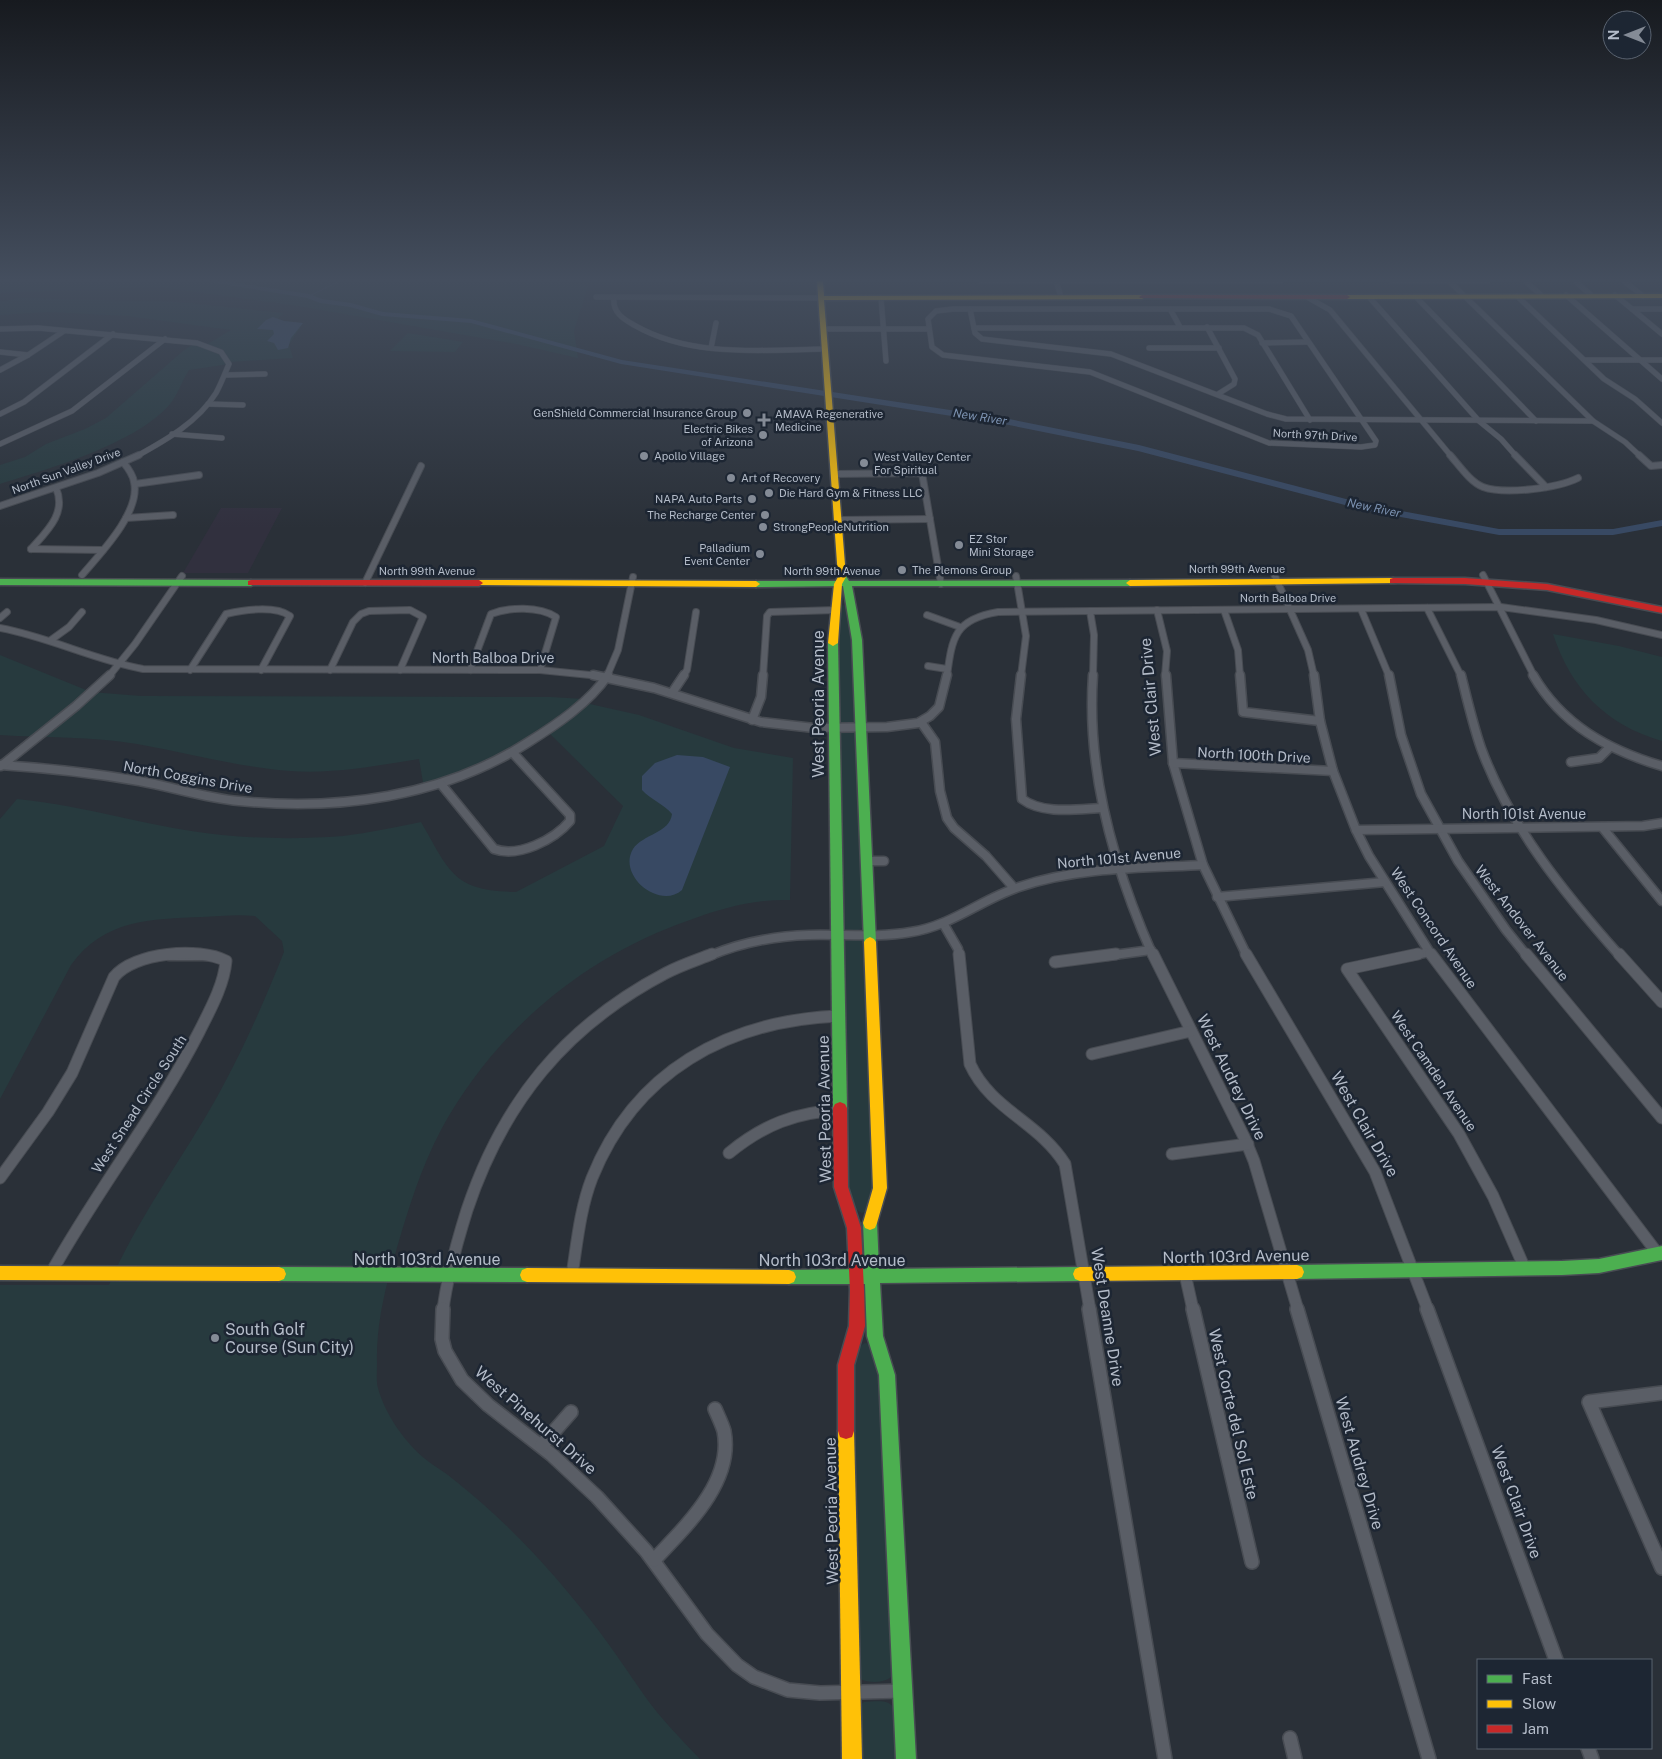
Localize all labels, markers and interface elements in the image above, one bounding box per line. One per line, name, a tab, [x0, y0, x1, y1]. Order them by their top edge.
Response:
north arrow	[1602, 10, 1652, 60]
text: N	[1606, 30, 1622, 40]
water label: New River	[952, 406, 1008, 428]
place label: GenShield Commercial Insurance Group	[533, 407, 737, 419]
marker: GenShield Commercial Insurance Group	[741, 407, 753, 419]
place label: AMAVA Regenerative Medicine	[775, 408, 883, 433]
marker: AMAVA Regenerative Medicine	[757, 413, 771, 427]
place label: Electric Bikes of Arizona	[684, 423, 753, 448]
street label: North 97th Drive	[1272, 427, 1358, 443]
marker: Electric Bikes of Arizona	[757, 429, 769, 441]
street label: North Sun Valley Drive	[10, 446, 122, 496]
marker: Apollo Village	[638, 450, 650, 462]
place label: Apollo Village	[654, 450, 725, 462]
place label: West Valley Center For Spiritual	[874, 451, 971, 476]
marker: West Valley Center For Spiritual	[858, 457, 870, 469]
marker: Art of Recovery	[725, 472, 737, 484]
place label: Art of Recovery	[741, 472, 820, 484]
marker: Die Hard Gym & Fitness LLC	[763, 487, 775, 499]
place label: Die Hard Gym & Fitness LLC	[779, 487, 923, 499]
place label: NAPA Auto Parts	[655, 493, 742, 505]
marker: NAPA Auto Parts	[746, 493, 758, 505]
water label: New River	[1346, 496, 1402, 521]
place label: The Recharge Center	[647, 509, 755, 521]
marker: The Recharge Center	[759, 509, 771, 521]
marker: StrongPeopleNutrition	[757, 521, 769, 533]
place label: StrongPeopleNutrition	[773, 521, 889, 533]
place label: EZ Stor Mini Storage	[969, 533, 1034, 558]
marker: EZ Stor Mini Storage	[953, 539, 965, 551]
place label: Palladium Event Center	[684, 542, 750, 567]
marker: Palladium Event Center	[754, 548, 766, 560]
street label: North 99th Avenue	[1189, 563, 1285, 575]
marker: The Plemons Group	[896, 564, 908, 576]
place label: The Plemons Group	[912, 564, 1012, 576]
street label: North 99th Avenue	[379, 565, 475, 577]
street label: North 99th Avenue	[784, 565, 880, 577]
street label: North Balboa Drive	[1240, 592, 1336, 604]
street label: West Peoria Avenue	[809, 630, 828, 778]
street label: West Clair Drive	[1136, 637, 1165, 757]
street label: North Balboa Drive	[432, 650, 554, 666]
street label: North 100th Drive	[1197, 744, 1311, 766]
street label: North Coggins Drive	[122, 758, 254, 796]
street label: North 101st Avenue	[1462, 806, 1586, 822]
street label: North 101st Avenue	[1056, 845, 1182, 871]
street label: West Andover Avenue	[1472, 862, 1572, 984]
street label: West Concord Avenue	[1387, 864, 1481, 992]
street label: West Camden Avenue	[1388, 1008, 1480, 1134]
street label: West Audrey Drive	[1193, 1011, 1270, 1143]
street label: West Snead Circle South	[88, 1032, 190, 1176]
street label: West Peoria Avenue	[814, 1035, 835, 1183]
street label: West Clair Drive	[1327, 1068, 1402, 1180]
street label: West Deanne Drive	[1087, 1246, 1128, 1388]
street label: North 103rd Avenue	[1162, 1246, 1310, 1267]
street label: North 103rd Avenue	[353, 1250, 501, 1269]
street label: North 103rd Avenue	[758, 1251, 906, 1270]
place label: South Golf Course (Sun City)	[225, 1320, 354, 1357]
street label: West Corte del Sol Este	[1205, 1327, 1262, 1501]
marker: South Golf Course (Sun City)	[209, 1332, 221, 1344]
street label: West Pinehurst Drive	[471, 1362, 600, 1478]
street label: West Audrey Drive	[1331, 1394, 1388, 1532]
street label: West Peoria Avenue	[821, 1437, 842, 1585]
street label: West Clair Drive	[1487, 1443, 1546, 1561]
legend	[1477, 1659, 1652, 1749]
text: Fast	[1522, 1670, 1552, 1687]
text: Slow	[1522, 1695, 1557, 1712]
text: Jam	[1522, 1720, 1549, 1737]

